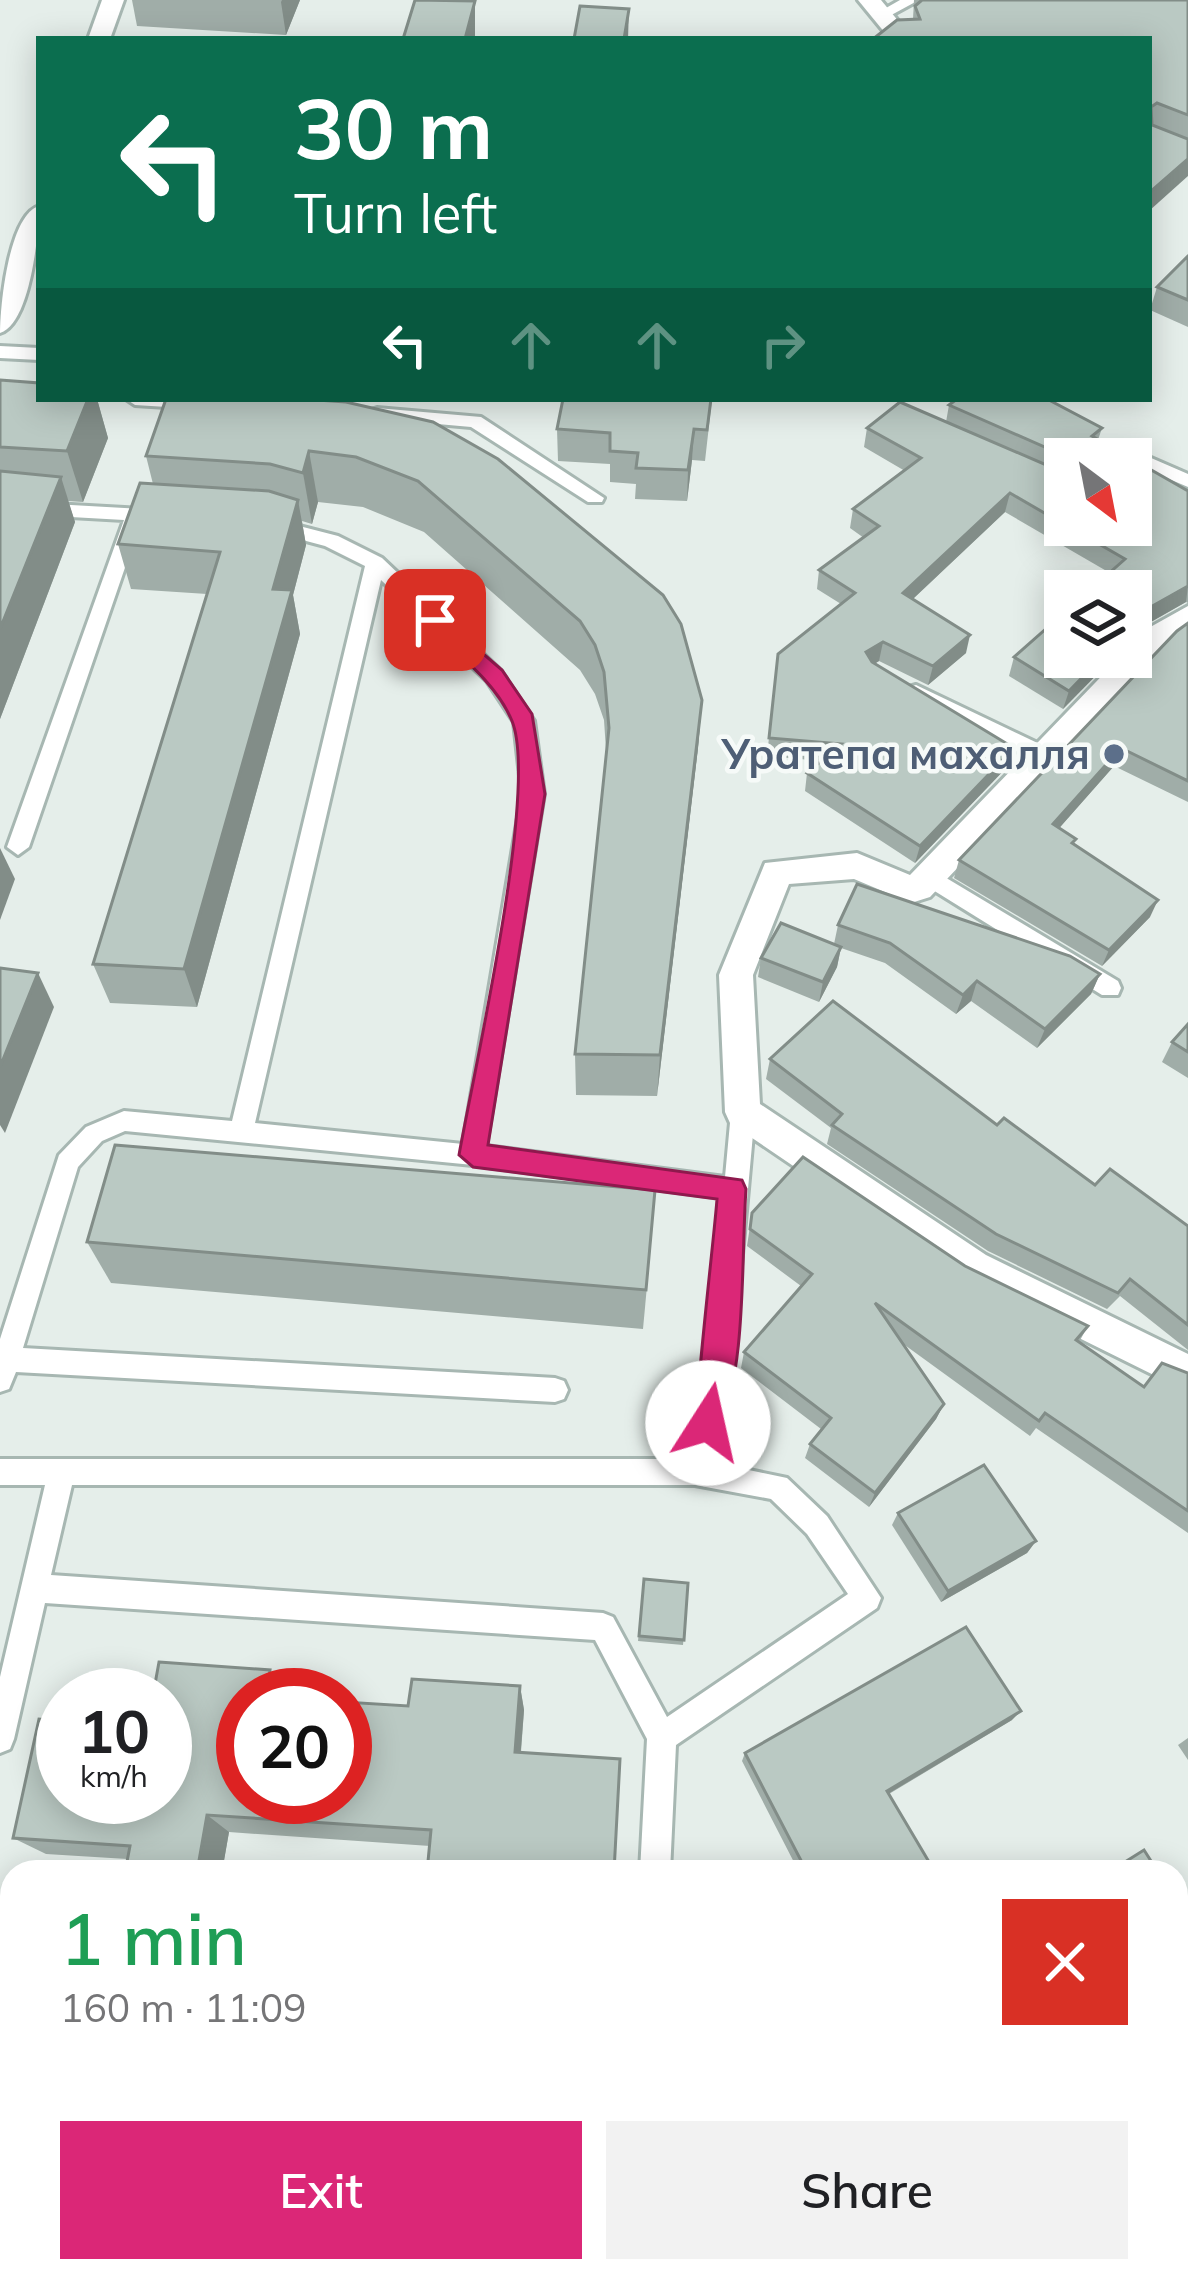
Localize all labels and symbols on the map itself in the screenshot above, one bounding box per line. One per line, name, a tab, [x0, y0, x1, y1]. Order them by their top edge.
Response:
north arrow	[1044, 438, 1152, 546]
pin	[384, 569, 486, 671]
place label: Уратепа махалля	[721, 727, 1090, 780]
marker: Уратепа махалля	[1101, 741, 1127, 767]
position arrow	[645, 1360, 771, 1486]
speed limit sign: 20	[216, 1668, 372, 1824]

